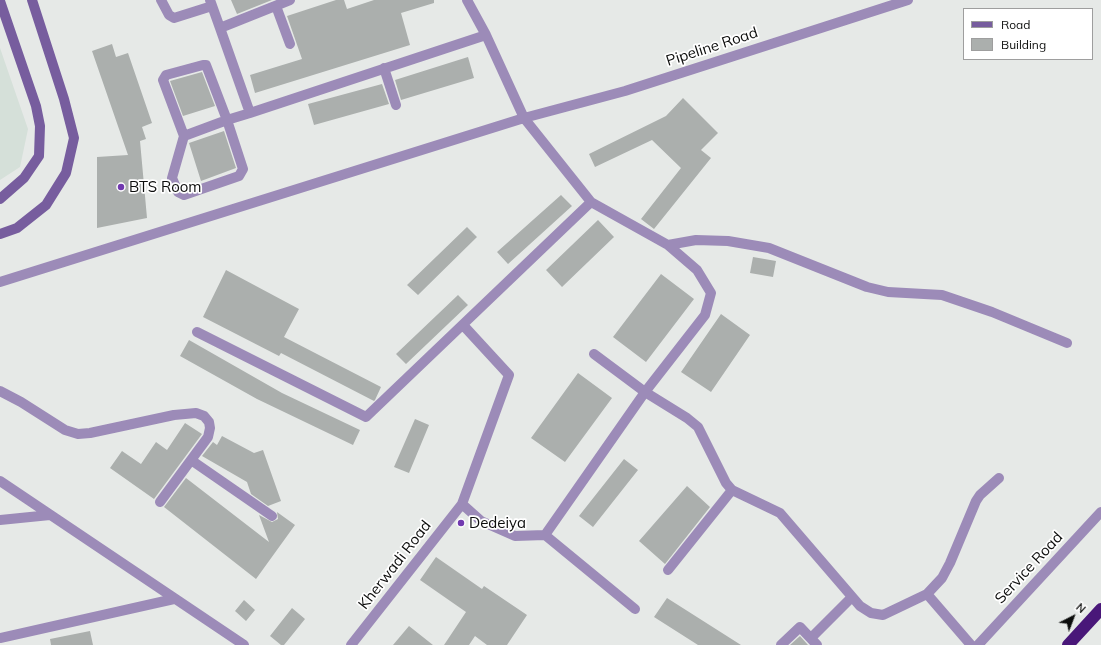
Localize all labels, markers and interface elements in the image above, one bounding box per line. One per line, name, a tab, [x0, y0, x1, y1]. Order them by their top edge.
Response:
legend	[963, 8, 1093, 60]
text: Road	[1001, 17, 1030, 32]
street label: Pipeline Road	[664, 24, 760, 70]
text: Building	[1001, 37, 1046, 52]
place label: BTS Room	[129, 178, 202, 196]
marker: BTS Room	[116, 182, 126, 192]
place label: Dedeiya	[469, 514, 526, 532]
street label: Kherwadi Road	[355, 517, 435, 613]
marker: Dedeiya	[456, 518, 466, 528]
street label: Service Road	[991, 529, 1067, 607]
north arrow	[1053, 597, 1093, 637]
text: N	[1073, 600, 1089, 616]

